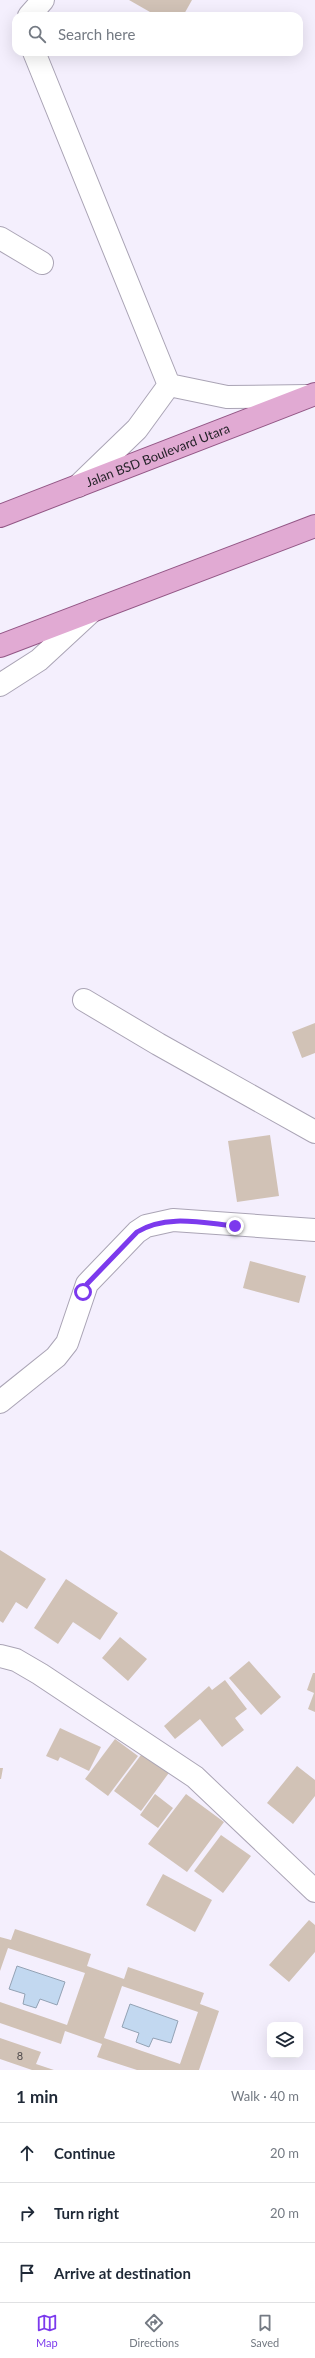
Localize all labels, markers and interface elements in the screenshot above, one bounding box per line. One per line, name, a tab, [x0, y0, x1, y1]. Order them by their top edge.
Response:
search box	[12, 12, 303, 56]
icon: search	[26, 23, 48, 45]
text: Search here	[58, 25, 135, 43]
street label: Jalan BSD Boulevard Utara	[83, 420, 232, 490]
route end	[226, 1217, 244, 1235]
route start	[74, 1283, 92, 1301]
map controls	[267, 2022, 303, 2058]
button: layers	[267, 2022, 303, 2058]
house number: 8	[17, 2049, 23, 2062]
text: 1 min	[16, 2086, 58, 2107]
text: Walk · 40 m	[231, 2088, 299, 2104]
icon: ahead	[16, 2142, 38, 2164]
text: Continue	[54, 2144, 115, 2162]
text: 20 m	[270, 2145, 299, 2161]
icon: right	[16, 2202, 38, 2224]
text: Turn right	[54, 2204, 119, 2222]
text: 20 m	[270, 2205, 299, 2221]
icon: arrive	[16, 2262, 38, 2284]
text: Arrive at destination	[54, 2264, 191, 2282]
tab: Map	[36, 2312, 58, 2349]
tab: Directions	[129, 2312, 179, 2349]
tab: Saved	[250, 2312, 279, 2349]

